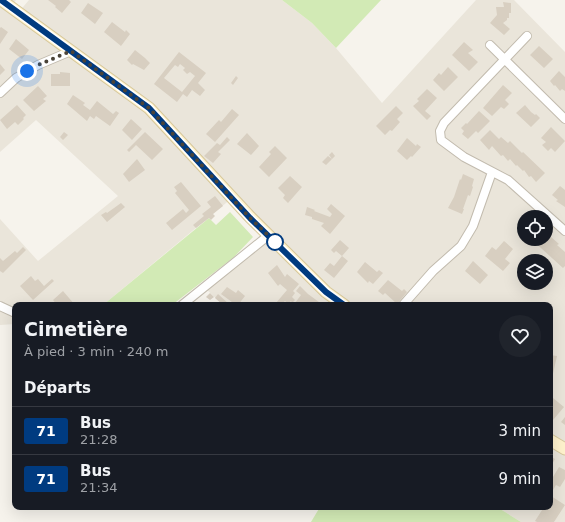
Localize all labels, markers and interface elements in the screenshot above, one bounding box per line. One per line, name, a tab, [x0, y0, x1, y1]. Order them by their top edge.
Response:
your location	[17, 61, 37, 81]
map controls	[517, 210, 553, 290]
button: locate	[517, 210, 553, 246]
unlabelled marker	[266, 233, 284, 251]
button: layers	[517, 254, 553, 290]
button: heart	[499, 315, 541, 357]
text: Cimetière	[24, 318, 128, 340]
text: À pied · 3 min · 240 m	[24, 344, 168, 359]
text: Départs	[24, 379, 91, 397]
text: Bus	[80, 414, 111, 432]
text: 3 min	[498, 422, 541, 440]
text: 71	[36, 423, 56, 439]
text: 21:28	[80, 432, 117, 447]
text: Bus	[80, 462, 111, 480]
text: 9 min	[498, 470, 541, 488]
text: 71	[36, 471, 56, 487]
text: 21:34	[80, 480, 117, 495]

